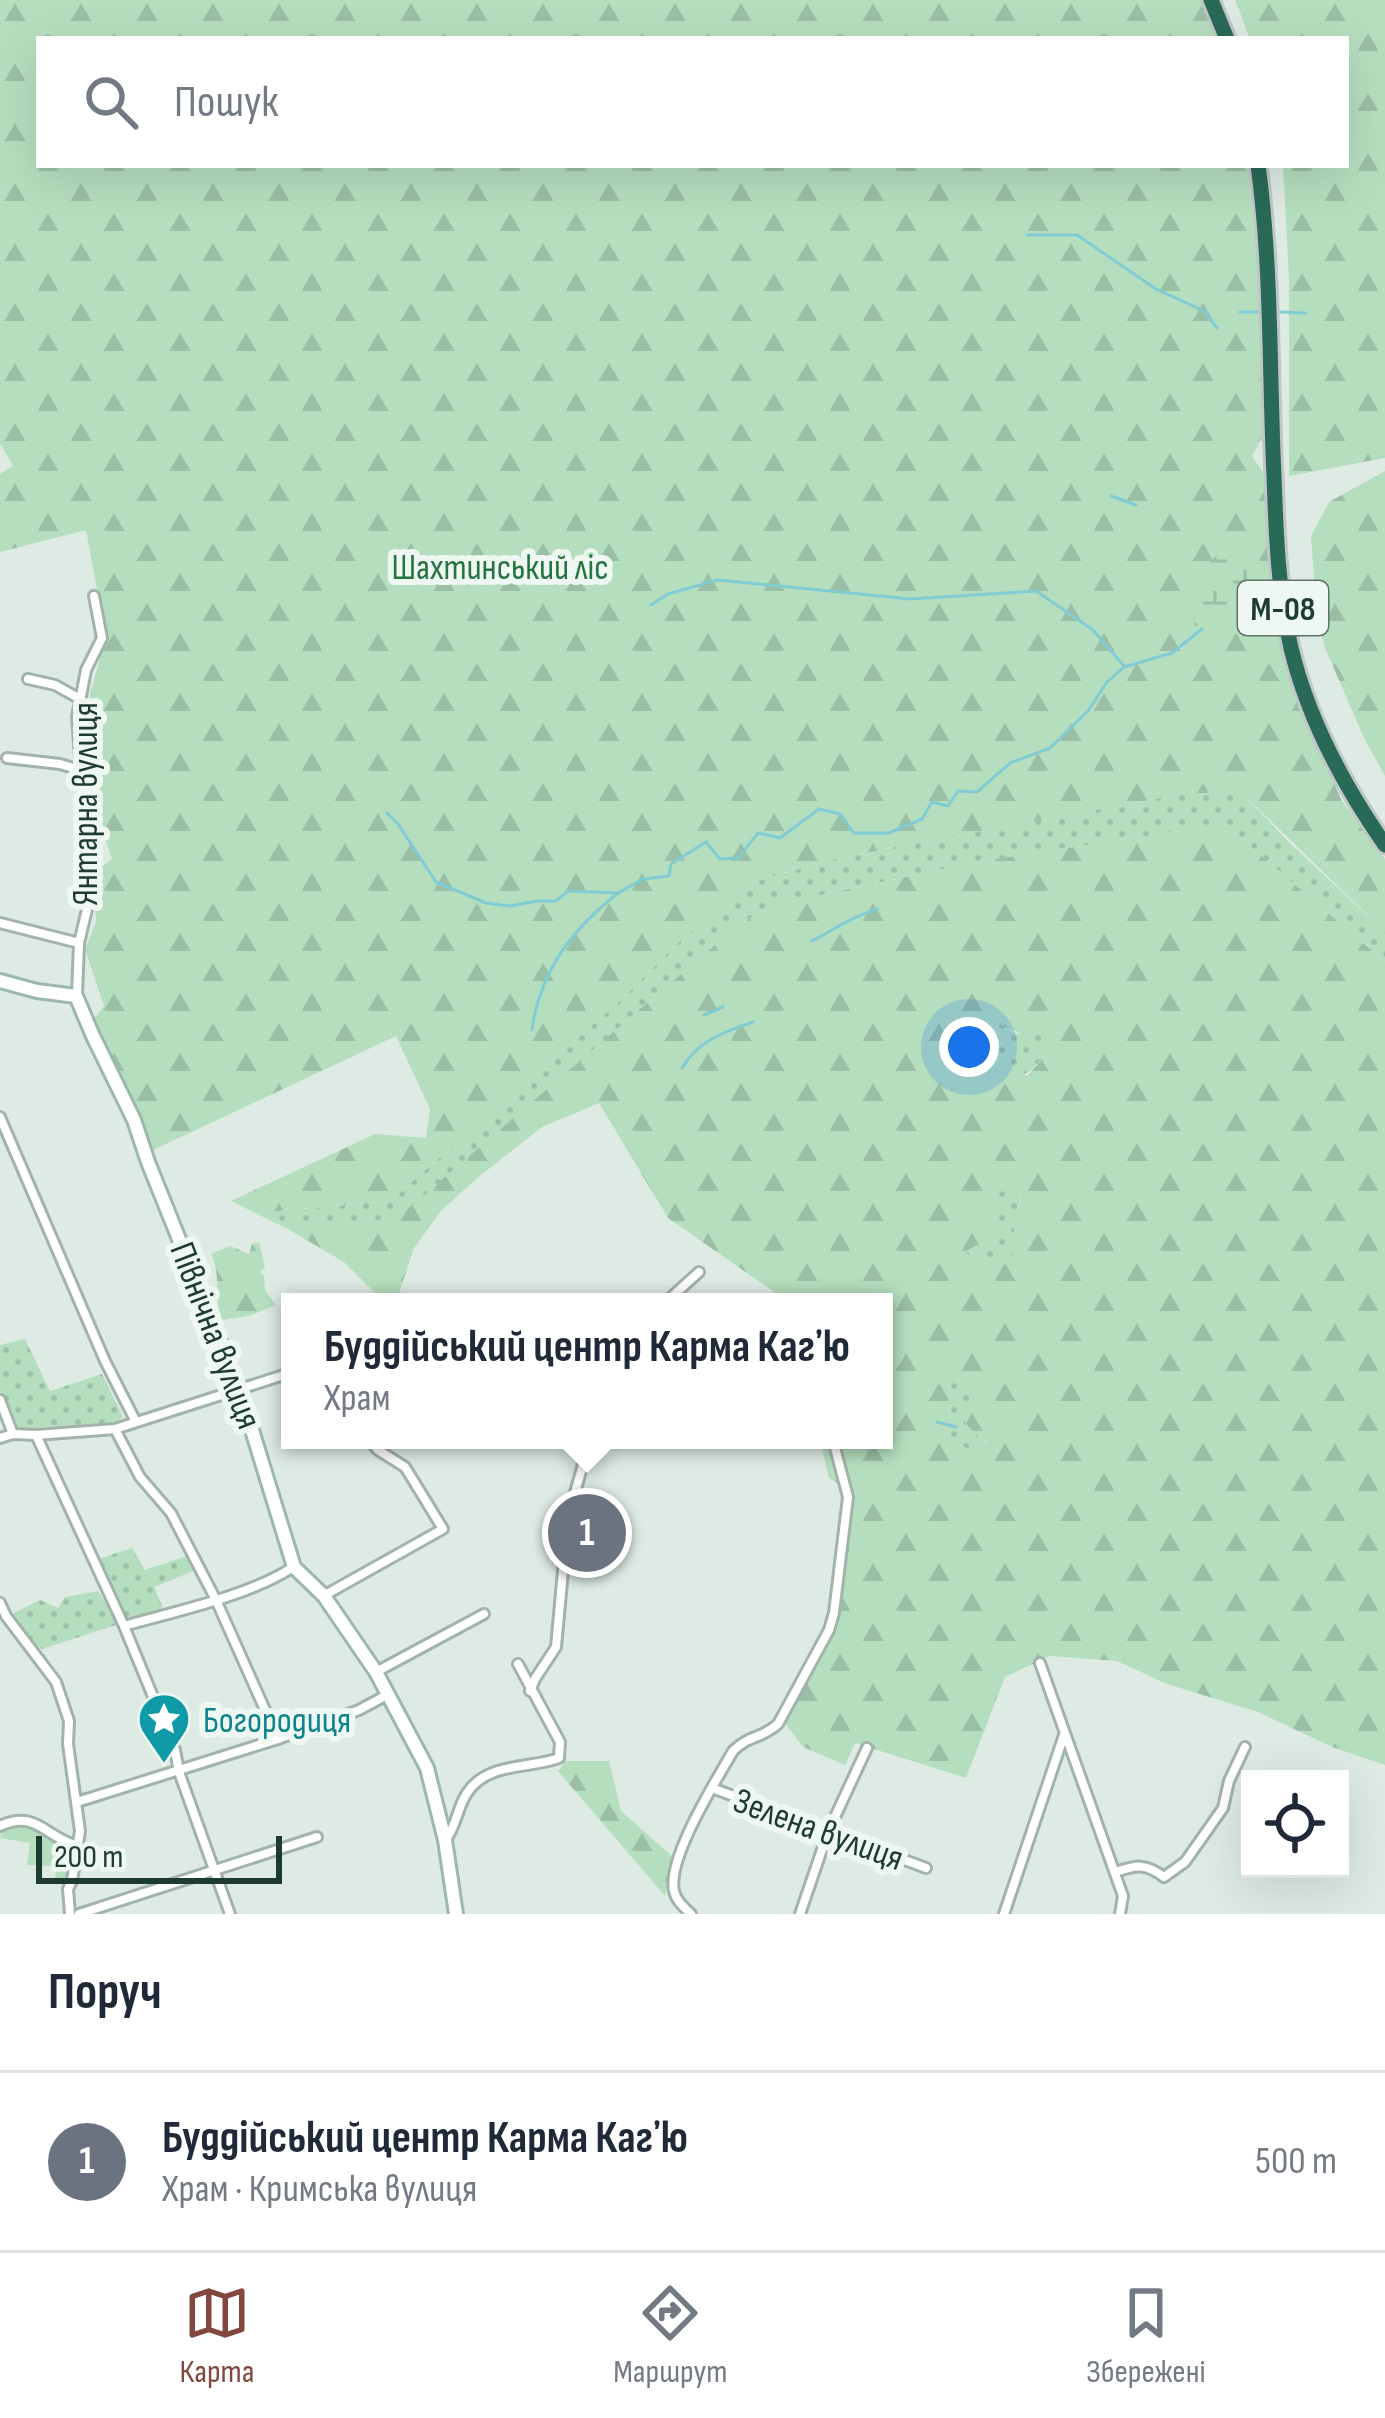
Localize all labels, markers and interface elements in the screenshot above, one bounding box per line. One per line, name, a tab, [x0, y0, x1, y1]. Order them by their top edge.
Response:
search box	[36, 36, 1349, 168]
icon: search	[78, 69, 144, 135]
text: Пошук	[174, 75, 278, 130]
park label: Шахтинський ліс	[391, 547, 609, 590]
road number: М-08	[1238, 581, 1328, 635]
street label: Янтарна вулиця	[65, 702, 108, 906]
your location	[939, 1017, 999, 1077]
street label: Північна вулиця	[159, 1237, 270, 1435]
popup	[281, 1293, 893, 1449]
text: Буддійський центр Карма Кагʼю	[324, 1320, 850, 1375]
text: Храм	[324, 1375, 391, 1422]
pin: 1	[548, 1488, 626, 1578]
place icon: Богородиця	[136, 1691, 192, 1765]
place label: Богородиця	[203, 1700, 351, 1743]
map controls	[1241, 1770, 1349, 1878]
button: locate	[1241, 1770, 1349, 1878]
street label: Зелена вулиця	[727, 1780, 909, 1881]
scale bar	[36, 1830, 282, 1883]
text: 200 m	[54, 1837, 123, 1877]
text: Поруч	[48, 1962, 162, 2023]
text: Буддійський центр Карма Кагʼю	[162, 2111, 688, 2166]
text: 1	[79, 2138, 95, 2185]
text: 500 m	[1255, 2138, 1337, 2185]
text: Храм · Кримська вулиця	[162, 2166, 477, 2213]
tab: Карта	[179, 2280, 254, 2392]
tab: Маршрут	[613, 2280, 727, 2392]
tab: Збережені	[1086, 2280, 1206, 2392]

